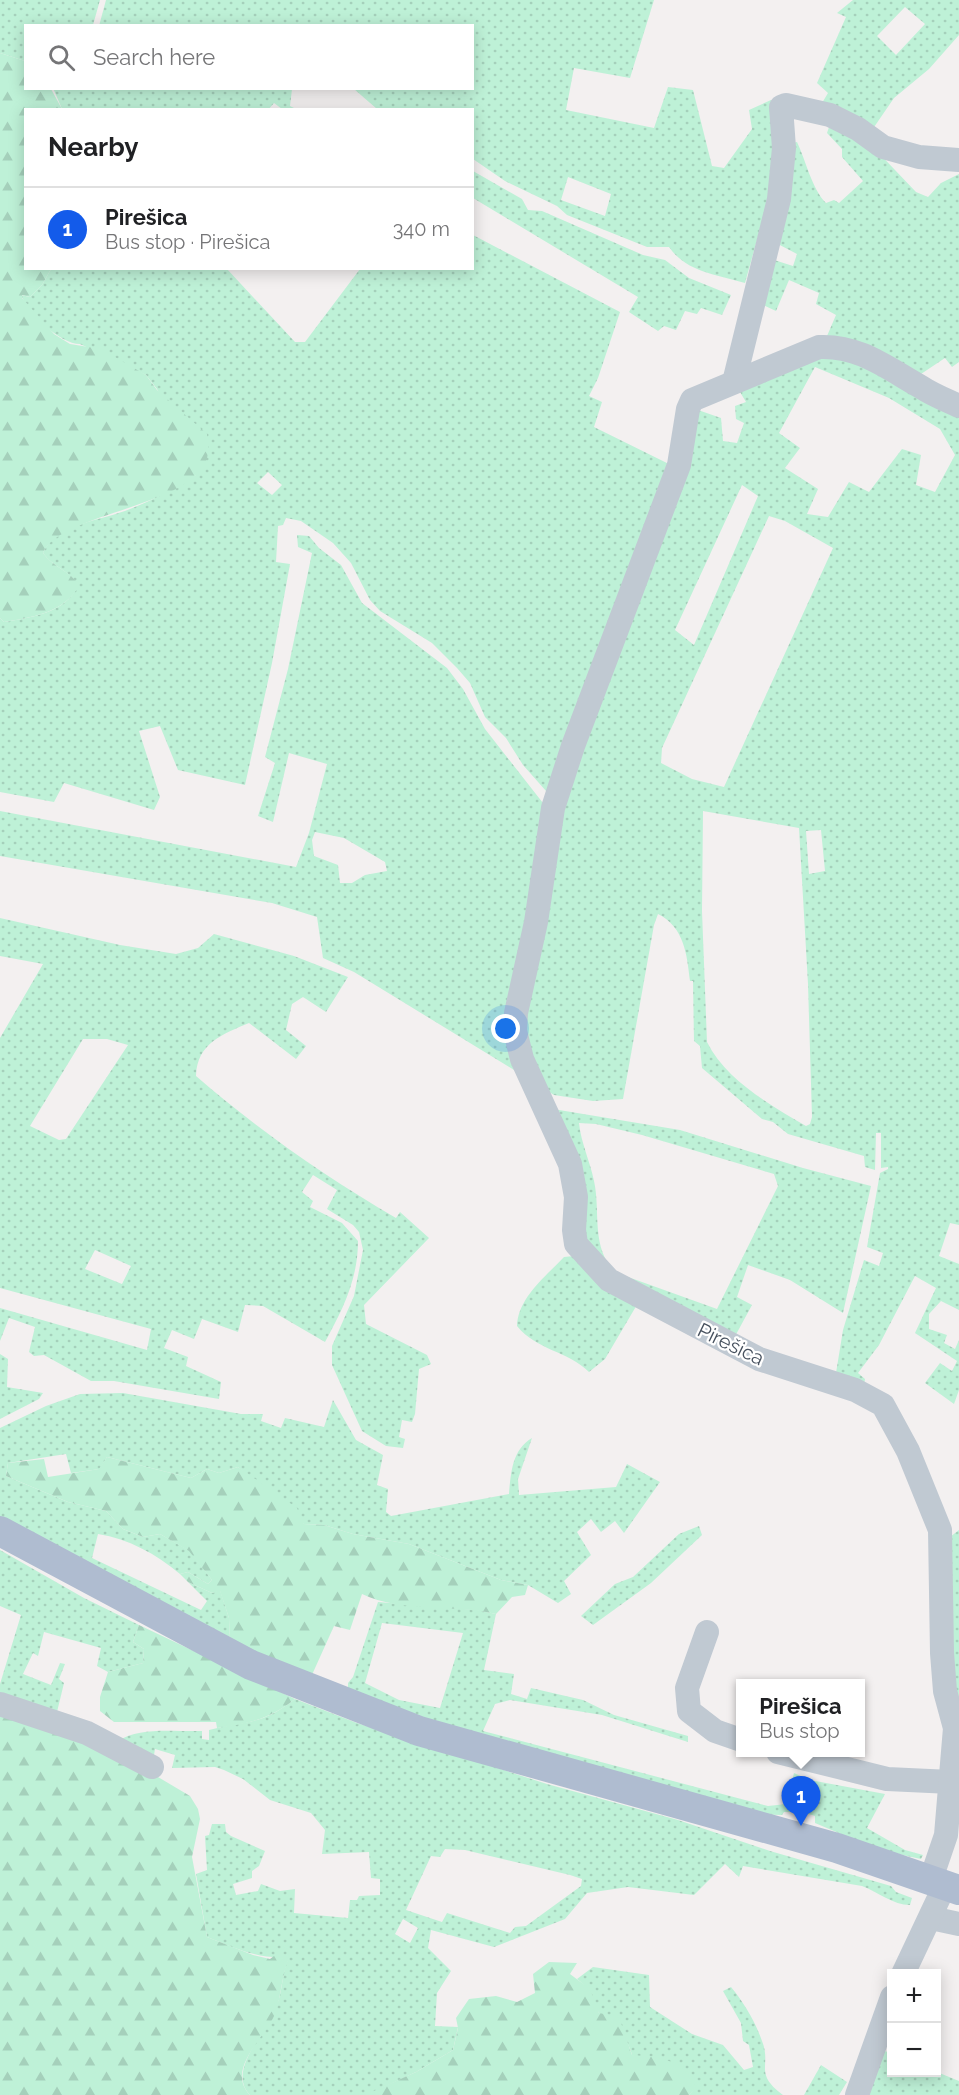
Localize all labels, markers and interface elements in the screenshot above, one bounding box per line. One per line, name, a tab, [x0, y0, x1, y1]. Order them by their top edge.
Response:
search box	[24, 24, 474, 90]
icon: search	[45, 41, 78, 74]
text: Search here	[93, 44, 215, 70]
text: Nearby	[48, 132, 138, 162]
text: Pirešica	[105, 204, 187, 230]
text: 1	[63, 217, 72, 241]
text: 340 m	[393, 217, 450, 241]
text: Bus stop · Pirešica	[105, 230, 271, 254]
your location	[491, 1014, 520, 1043]
street label: Pirešica	[694, 1318, 768, 1370]
popup	[736, 1679, 865, 1757]
text: Pirešica	[759, 1693, 842, 1719]
text: Bus stop	[759, 1719, 840, 1743]
pin: 1	[782, 1776, 820, 1826]
map controls	[887, 1969, 941, 2077]
button: +	[887, 1969, 941, 2023]
button: −	[887, 2023, 941, 2077]

